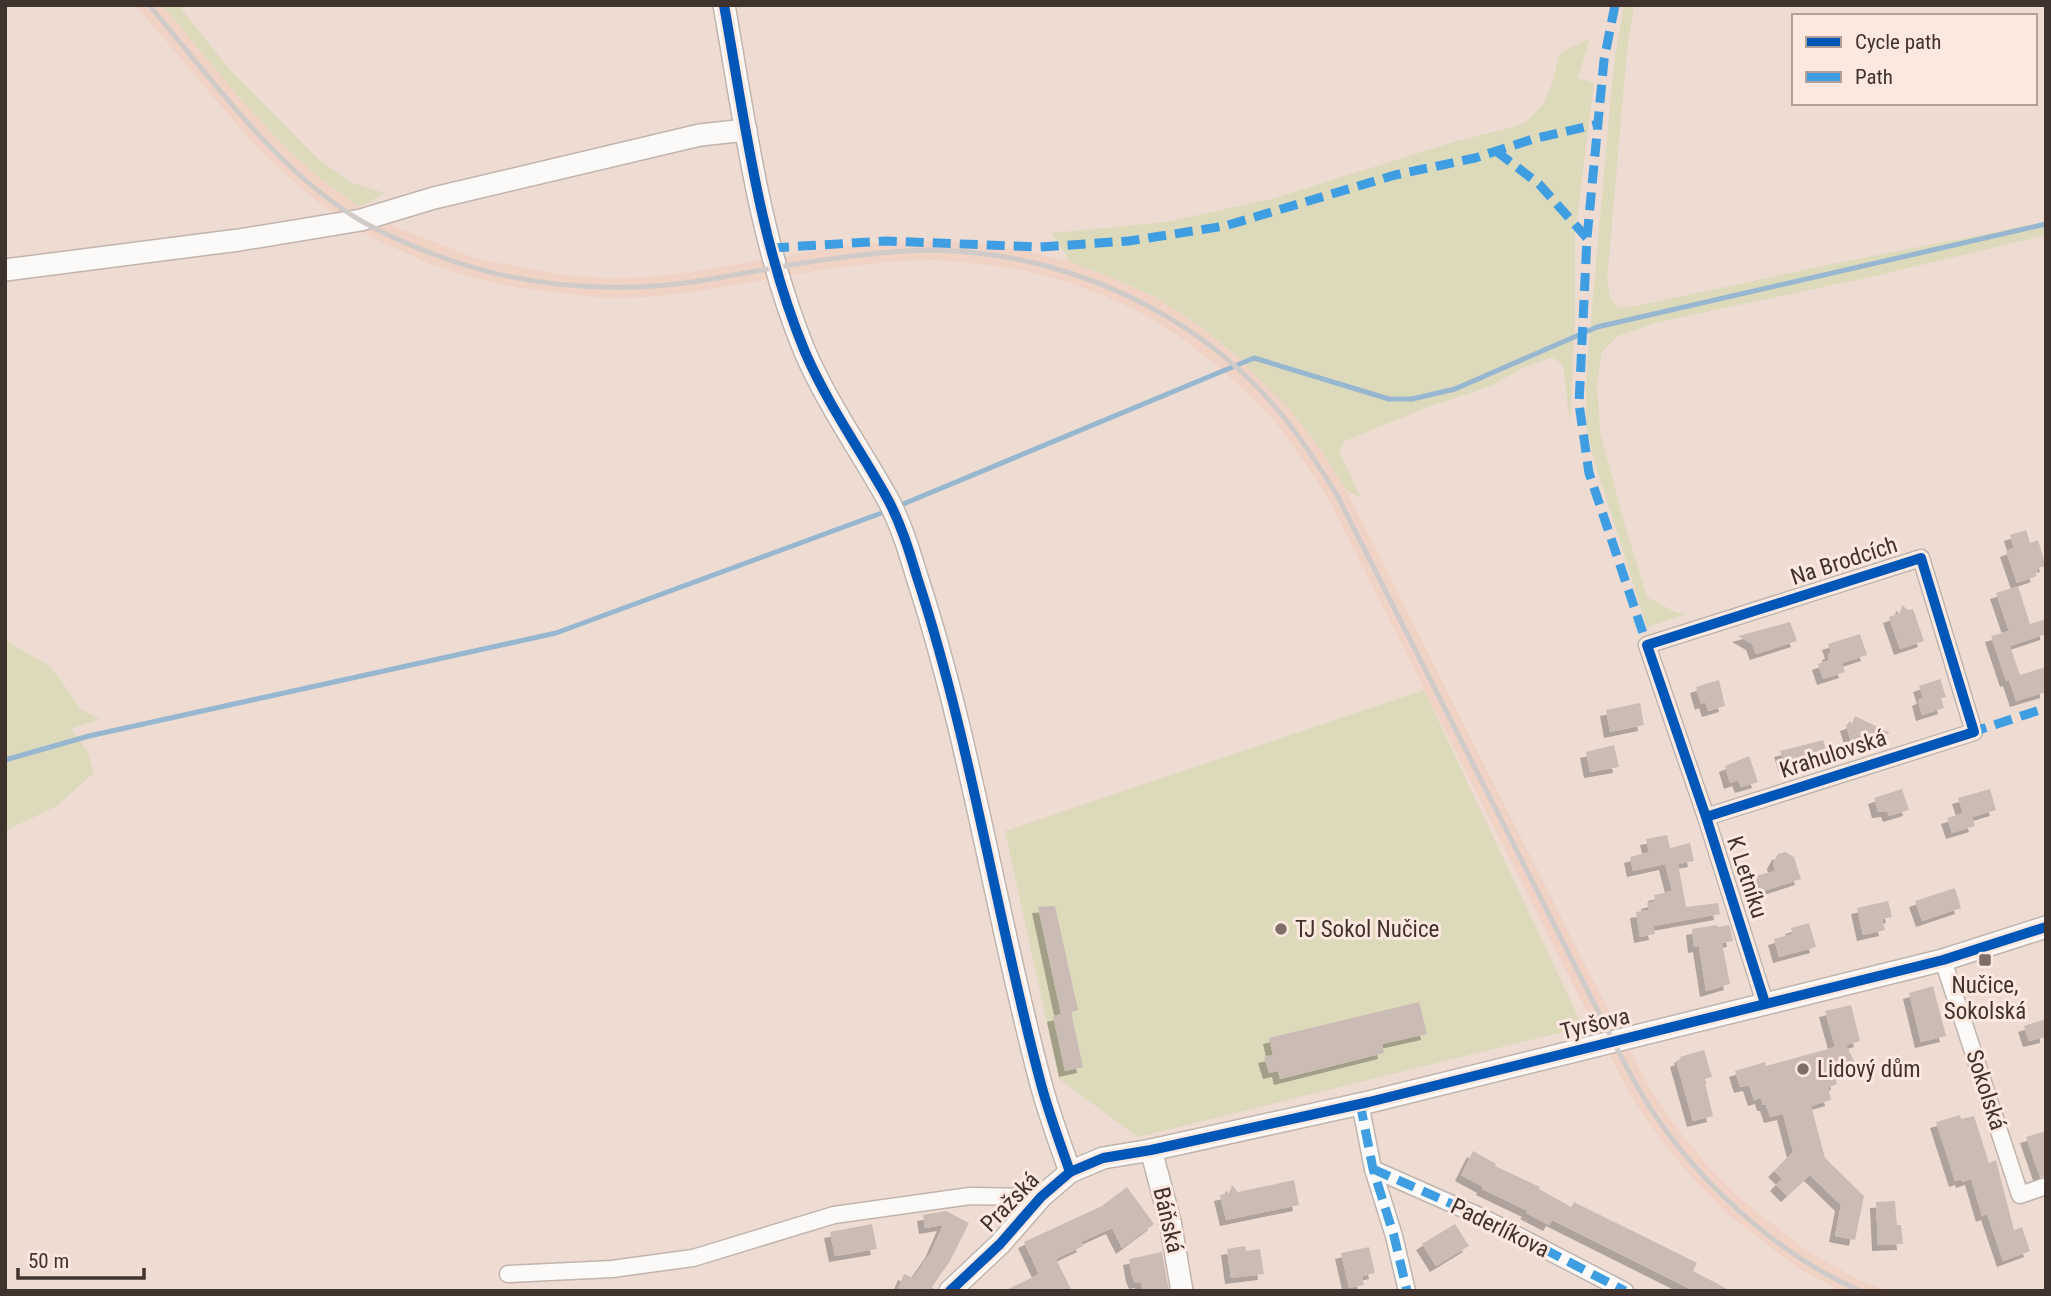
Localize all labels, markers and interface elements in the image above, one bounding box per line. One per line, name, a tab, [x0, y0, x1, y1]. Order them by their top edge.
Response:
legend	[1792, 14, 2037, 105]
text: Cycle path	[1855, 30, 1941, 54]
text: Path	[1855, 65, 1893, 89]
street label: Na Brodcích	[1787, 531, 1901, 591]
street label: Krahulovská	[1776, 724, 1890, 784]
street label: K Letníku	[1721, 833, 1773, 921]
place label: TJ Sokol Nučice	[1295, 916, 1439, 943]
marker: TJ Sokol Nučice	[1273, 921, 1289, 937]
marker: Nučice, Sokolská	[1977, 952, 1993, 968]
place label: Nučice, Sokolská	[1944, 972, 2026, 1025]
street label: Tyršova	[1558, 1002, 1632, 1046]
street label: Sokolská	[1960, 1047, 2012, 1133]
place label: Lidový dům	[1817, 1056, 1921, 1083]
marker: Lidový dům	[1795, 1061, 1811, 1077]
street label: Pražská	[975, 1167, 1045, 1237]
street label: Báňská	[1147, 1185, 1189, 1255]
street label: Paderlíkova	[1446, 1193, 1554, 1263]
scale bar	[18, 1236, 144, 1280]
text: 50 m	[28, 1249, 69, 1273]

